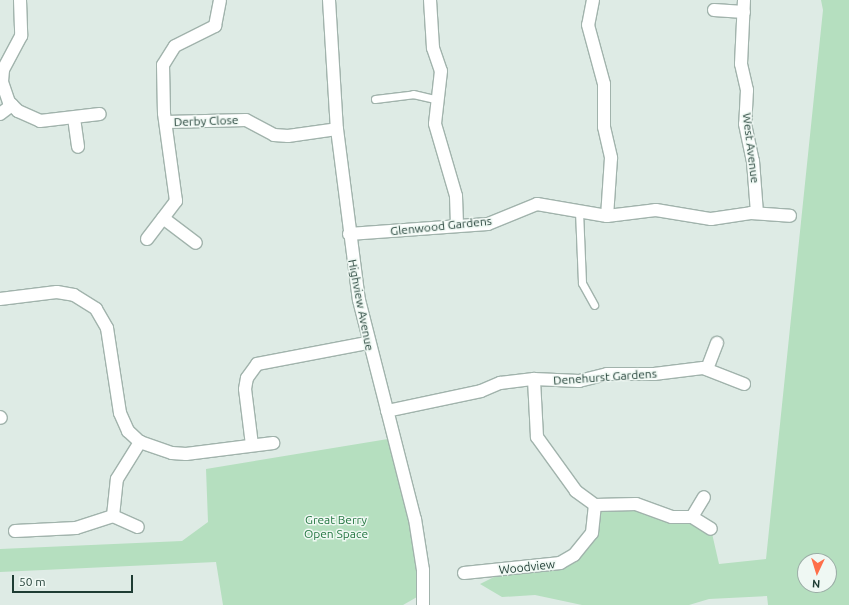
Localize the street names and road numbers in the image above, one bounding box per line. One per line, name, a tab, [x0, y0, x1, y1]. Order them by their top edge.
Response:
street label: West Avenue	[740, 112, 762, 184]
street label: Derby Close	[174, 113, 238, 129]
street label: Glenwood Gardens	[390, 214, 492, 238]
street label: Highview Avenue	[345, 258, 377, 352]
street label: Denehurst Gardens	[553, 366, 657, 388]
street label: Woodview	[498, 557, 556, 577]

